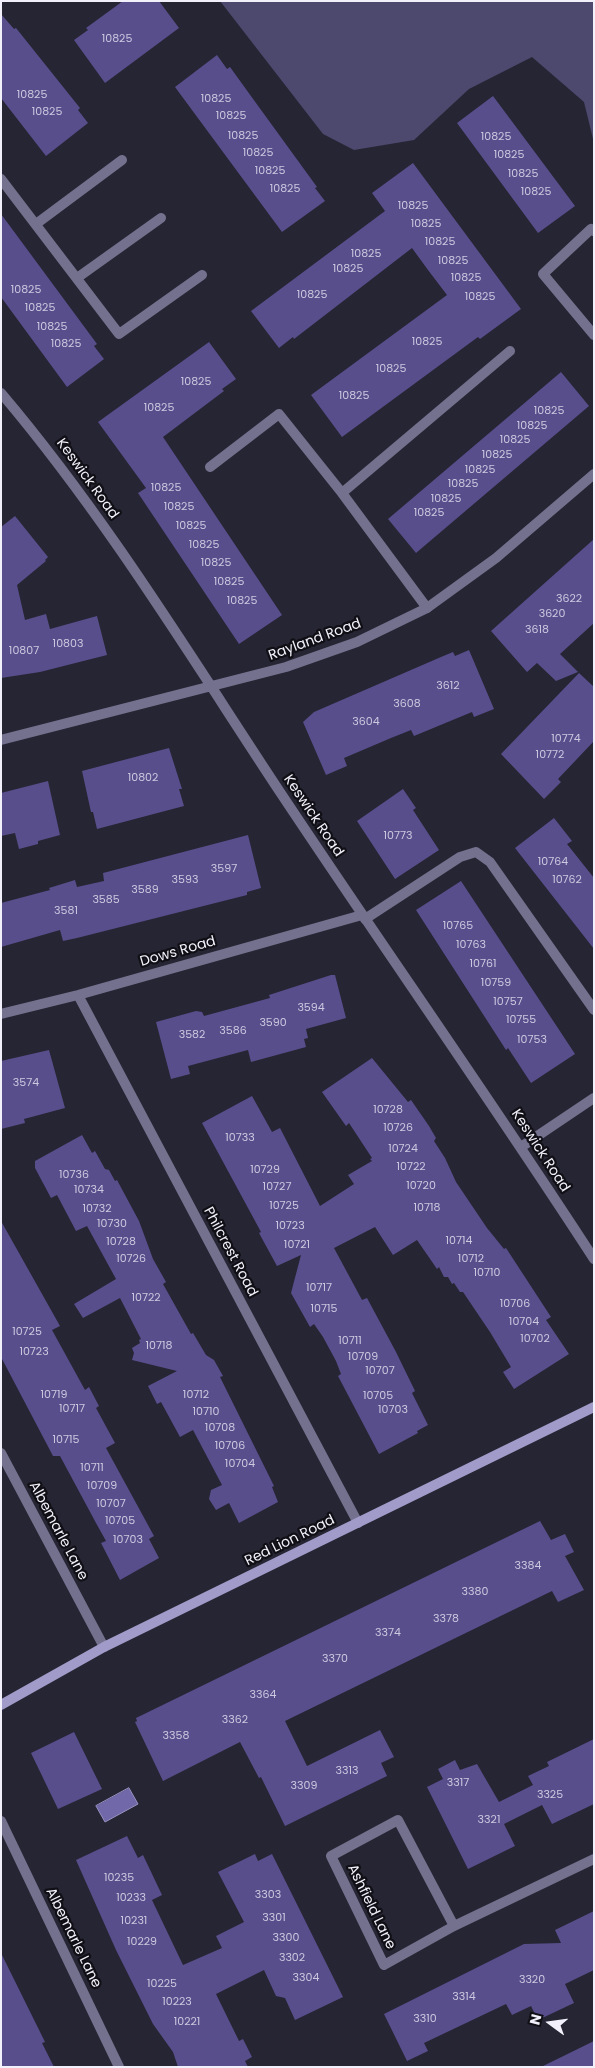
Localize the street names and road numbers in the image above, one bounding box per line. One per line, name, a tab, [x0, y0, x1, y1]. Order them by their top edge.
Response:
street label: Keswick Road	[52, 436, 122, 522]
street label: Rayland Road	[266, 615, 364, 665]
street label: Keswick Road	[279, 772, 347, 860]
street label: Dows Road	[138, 933, 218, 971]
street label: Keswick Road	[507, 1107, 573, 1195]
street label: Philcrest Road	[199, 1204, 261, 1300]
street label: Albemarle Lane	[25, 1479, 91, 1583]
street label: Red Lion Road	[242, 1512, 338, 1570]
street label: Ashfield Lane	[343, 1862, 399, 1952]
street label: Albemarle Lane	[42, 1885, 104, 1991]

